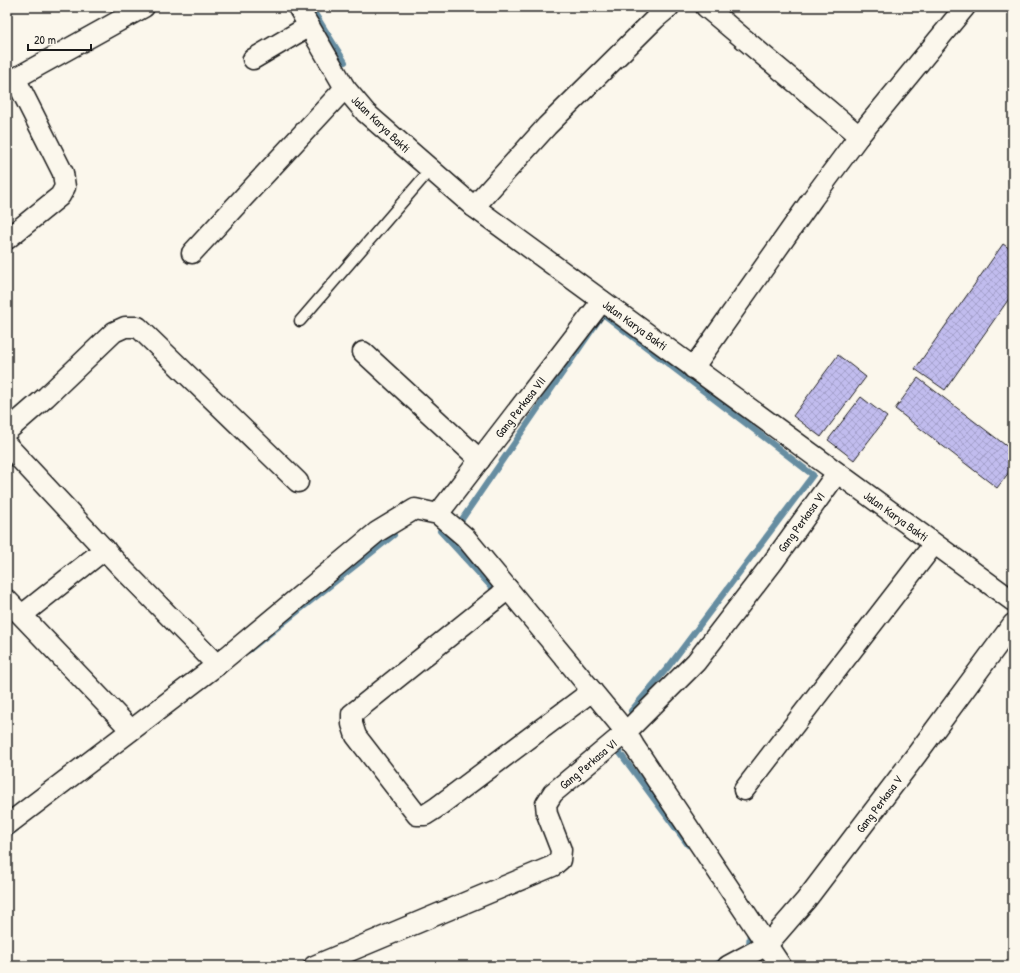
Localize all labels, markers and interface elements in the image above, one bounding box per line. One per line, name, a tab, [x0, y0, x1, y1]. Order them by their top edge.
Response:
scale bar	[28, 26, 91, 52]
text: 20 m	[34, 31, 56, 48]
street label: Jalan Karya Bakti	[348, 92, 414, 156]
street label: Jalan Karya Bakti	[599, 296, 671, 354]
street label: Gang Perkasa VII	[491, 373, 549, 441]
street label: Jalan Karya Bakti	[860, 487, 932, 545]
street label: Gang Perkasa VI	[773, 488, 829, 556]
street label: Gang Perkasa VI	[556, 735, 620, 793]
street label: Gang Perkasa V	[852, 772, 906, 836]

